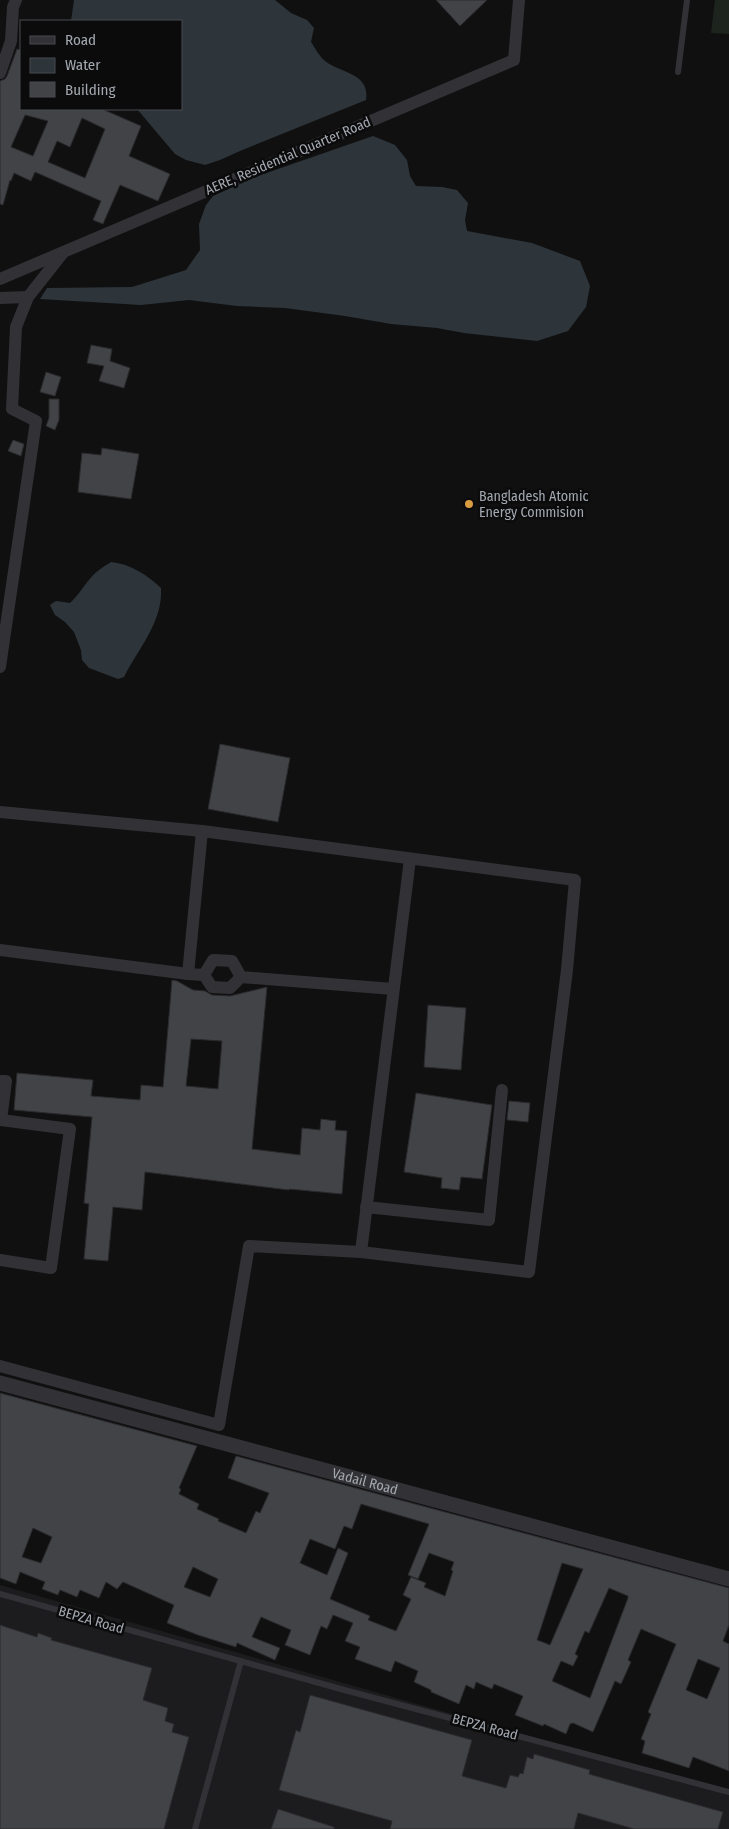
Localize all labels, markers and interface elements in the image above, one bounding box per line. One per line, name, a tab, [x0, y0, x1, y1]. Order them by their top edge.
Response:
legend	[20, 20, 182, 110]
text: Road	[65, 31, 96, 49]
text: Water	[65, 56, 101, 74]
text: Building	[65, 81, 116, 99]
street label: AERE, Residential Quarter Road	[203, 113, 373, 199]
place label: Bangladesh Atomic Energy Commision	[479, 488, 588, 521]
marker: Bangladesh Atomic Energy Commision	[463, 498, 475, 510]
street label: Vadail Road	[330, 1464, 400, 1498]
street label: BEPZA Road	[56, 1603, 126, 1637]
street label: BEPZA Road	[450, 1710, 520, 1744]

